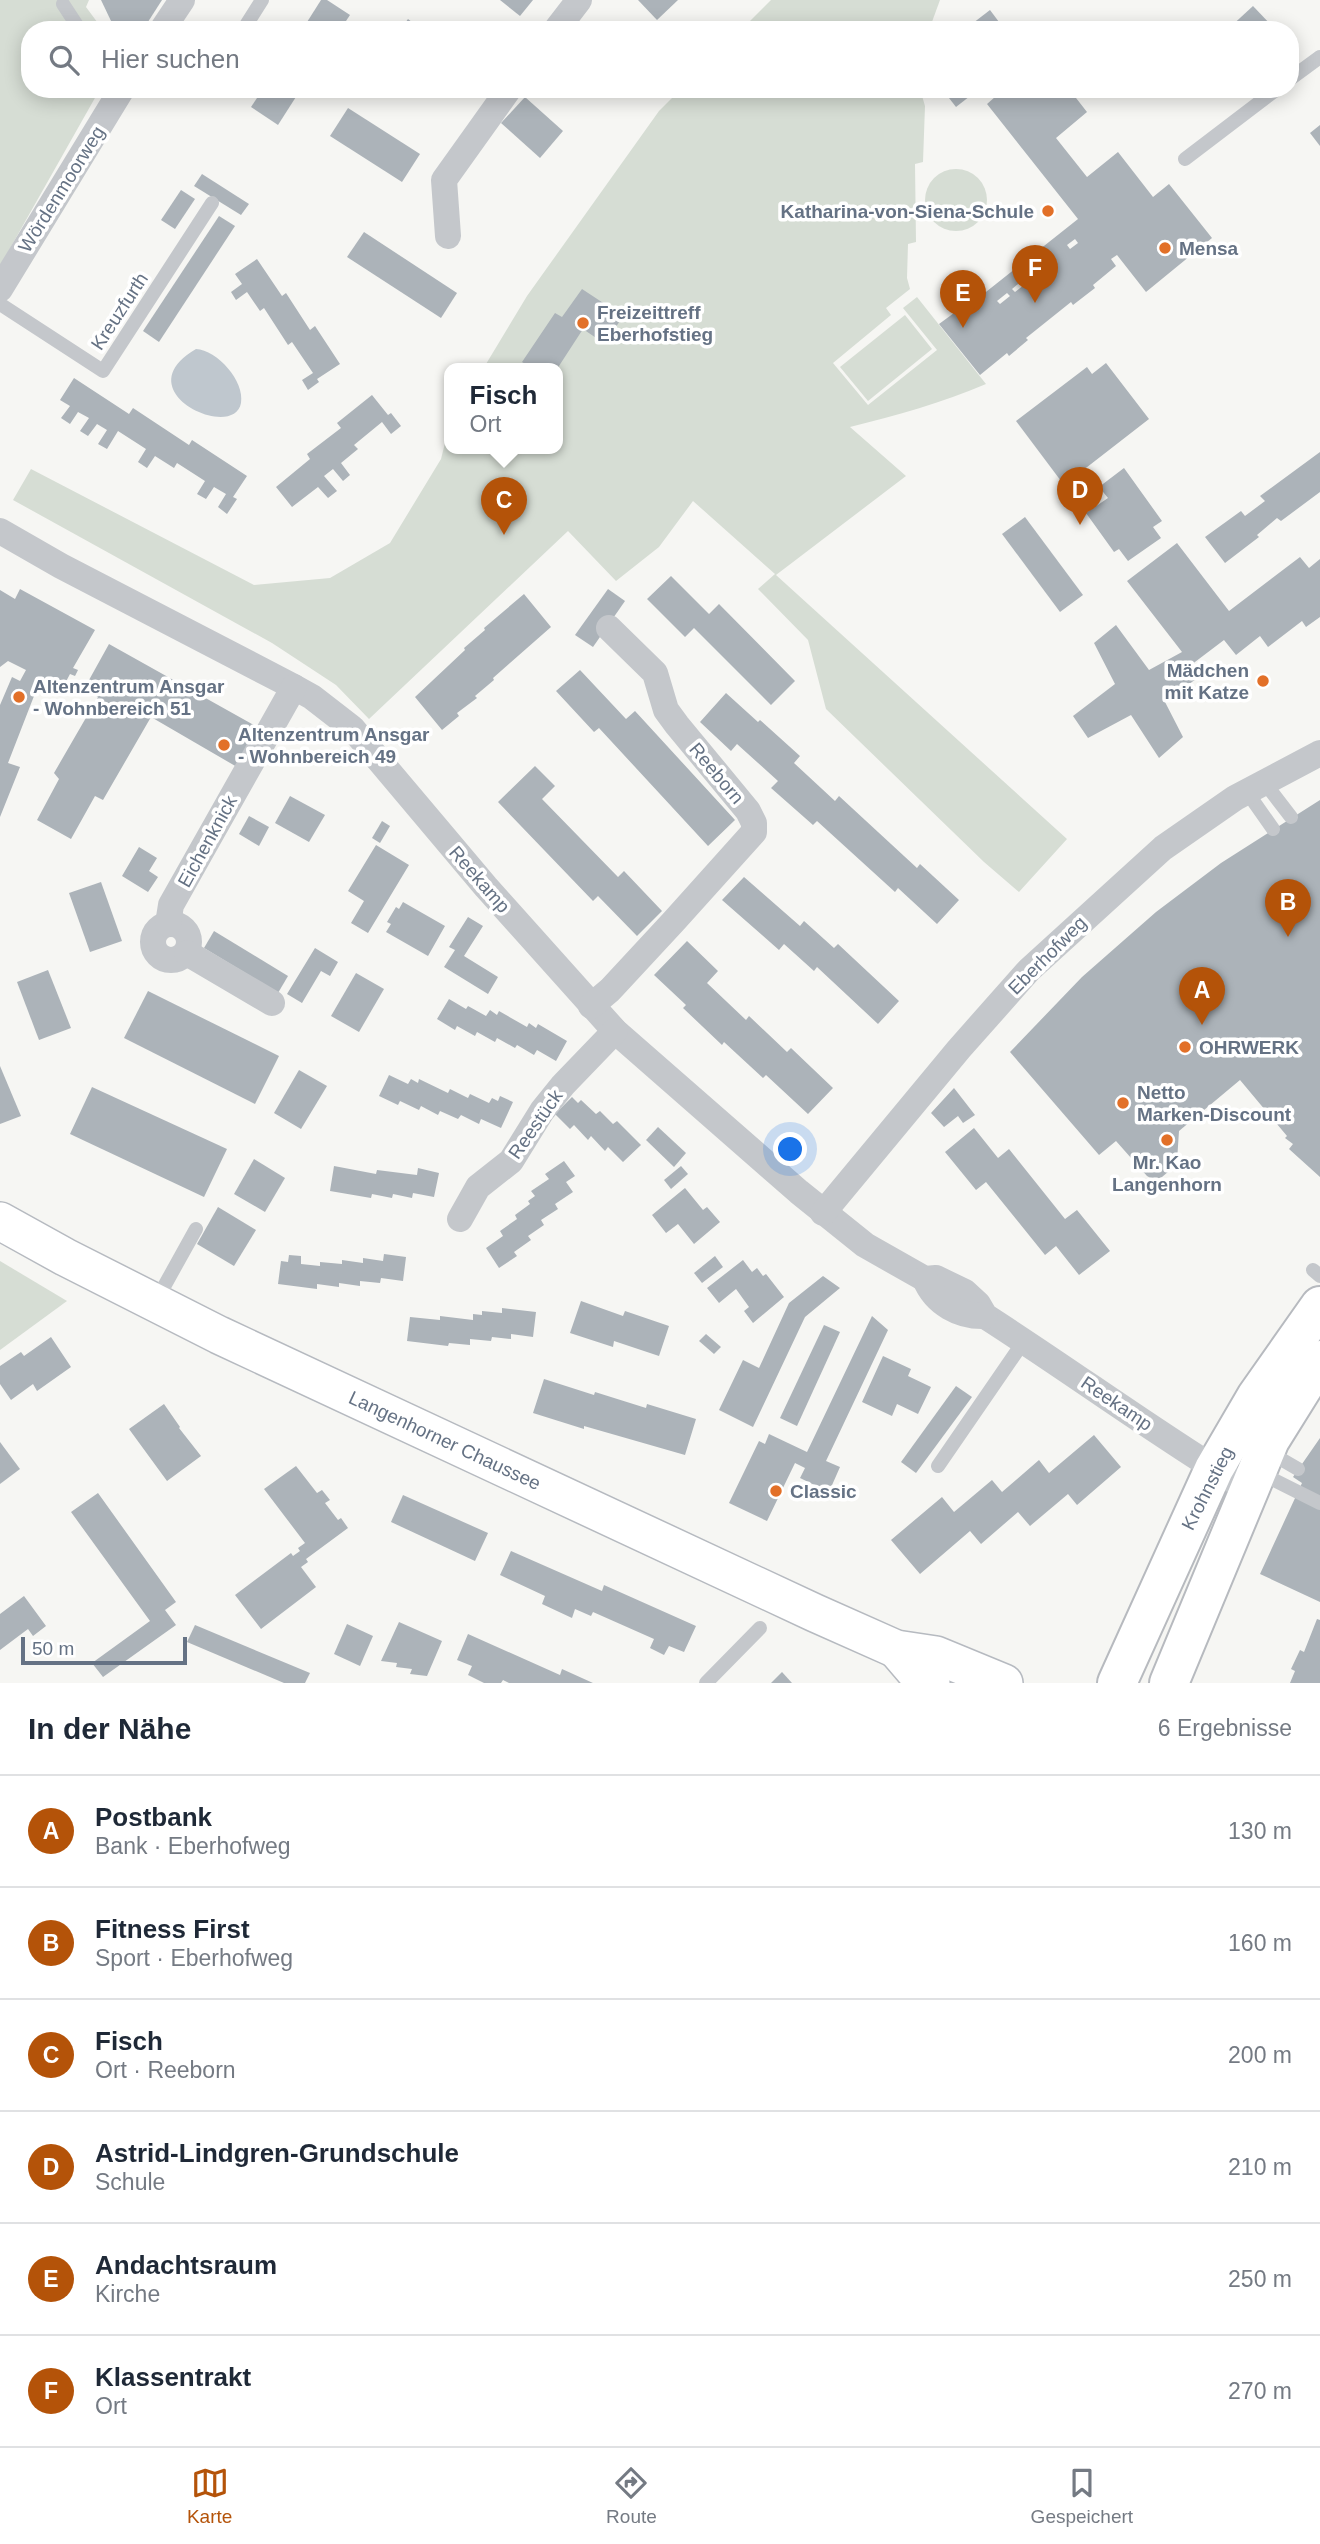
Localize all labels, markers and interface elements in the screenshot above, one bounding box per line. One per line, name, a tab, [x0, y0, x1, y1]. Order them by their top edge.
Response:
search box	[21, 21, 1299, 98]
icon: search	[45, 41, 83, 79]
text: Hier suchen	[101, 44, 240, 74]
street label: Wördenmoorweg	[14, 122, 109, 256]
place label: Katharina-von-Siena-Schule	[781, 201, 1034, 222]
marker: Katharina-von-Siena-Schule	[1040, 203, 1056, 219]
place label: Mensa	[1179, 238, 1239, 259]
marker: Mensa	[1157, 240, 1173, 256]
pin: F	[1012, 245, 1058, 303]
street label: Kreuzfurth	[87, 269, 152, 354]
pin: E	[940, 270, 986, 328]
place label: Freizeittreff Eberhofstieg	[597, 302, 713, 345]
marker: Freizeittreff Eberhofstieg	[575, 315, 591, 331]
popup	[444, 363, 563, 454]
text: Fisch	[470, 380, 537, 410]
text: Ort	[470, 411, 501, 437]
pin: D	[1057, 467, 1103, 525]
pin: C	[481, 477, 527, 535]
place label: Mädchen mit Katze	[1165, 660, 1249, 703]
marker: Mädchen mit Katze	[1255, 673, 1271, 689]
place label: Altenzentrum Ansgar - Wohnbereich 51	[33, 676, 225, 719]
marker: Altenzentrum Ansgar - Wohnbereich 51	[11, 689, 27, 705]
place label: Altenzentrum Ansgar - Wohnbereich 49	[238, 724, 430, 767]
marker: Altenzentrum Ansgar - Wohnbereich 49	[216, 737, 232, 753]
street label: Reeborn	[685, 739, 748, 808]
street label: Eichenknick	[174, 791, 241, 891]
street label: Reekamp	[445, 842, 514, 917]
pin: B	[1265, 879, 1311, 937]
street label: Eberhofweg	[1004, 912, 1091, 999]
pin: A	[1179, 967, 1225, 1025]
place label: OHRWERK	[1199, 1037, 1299, 1058]
marker: OHRWERK	[1177, 1039, 1193, 1055]
place label: Netto Marken-Discount	[1137, 1082, 1292, 1125]
street label: Reestück	[504, 1085, 567, 1163]
marker: Netto Marken-Discount	[1115, 1095, 1131, 1111]
your location	[773, 1132, 807, 1166]
marker: Mr. Kao Langenhorn	[1159, 1132, 1175, 1148]
place label: Mr. Kao Langenhorn	[1112, 1152, 1222, 1195]
street label: Reekamp	[1077, 1372, 1156, 1435]
street label: Langenhorner Chaussee	[346, 1387, 544, 1494]
street label: Krohnstieg	[1177, 1443, 1237, 1533]
place label: Classic	[790, 1481, 857, 1502]
marker: Classic	[768, 1483, 784, 1499]
scale bar	[21, 1634, 187, 1666]
text: 50 m	[32, 1638, 74, 1659]
text: In der Nähe	[28, 1712, 191, 1745]
text: 6 Ergebnisse	[1158, 1715, 1292, 1741]
text: Postbank	[95, 1802, 212, 1832]
text: A	[43, 1818, 59, 1844]
text: 130 m	[1228, 1818, 1292, 1844]
text: Bank · Eberhofweg	[95, 1833, 291, 1859]
text: Fitness First	[95, 1914, 250, 1944]
text: B	[43, 1930, 59, 1956]
text: 160 m	[1228, 1930, 1292, 1956]
text: Sport · Eberhofweg	[95, 1945, 293, 1971]
text: Fisch	[95, 2026, 163, 2056]
text: C	[43, 2042, 59, 2068]
text: 200 m	[1228, 2042, 1292, 2068]
text: Ort · Reeborn	[95, 2057, 236, 2083]
text: Astrid-Lindgren-Grundschule	[95, 2138, 459, 2168]
text: D	[43, 2154, 59, 2180]
text: 210 m	[1228, 2154, 1292, 2180]
text: Schule	[95, 2169, 165, 2195]
text: Andachtsraum	[95, 2250, 277, 2280]
text: E	[43, 2266, 59, 2292]
text: 250 m	[1228, 2266, 1292, 2292]
text: Kirche	[95, 2281, 160, 2307]
text: Klassentrakt	[95, 2362, 251, 2392]
text: F	[44, 2378, 58, 2404]
text: 270 m	[1228, 2378, 1292, 2404]
text: Ort	[95, 2393, 127, 2419]
tab: Karte	[187, 2464, 232, 2528]
tab: Route	[606, 2464, 657, 2528]
tab: Gespeichert	[1031, 2464, 1133, 2528]

